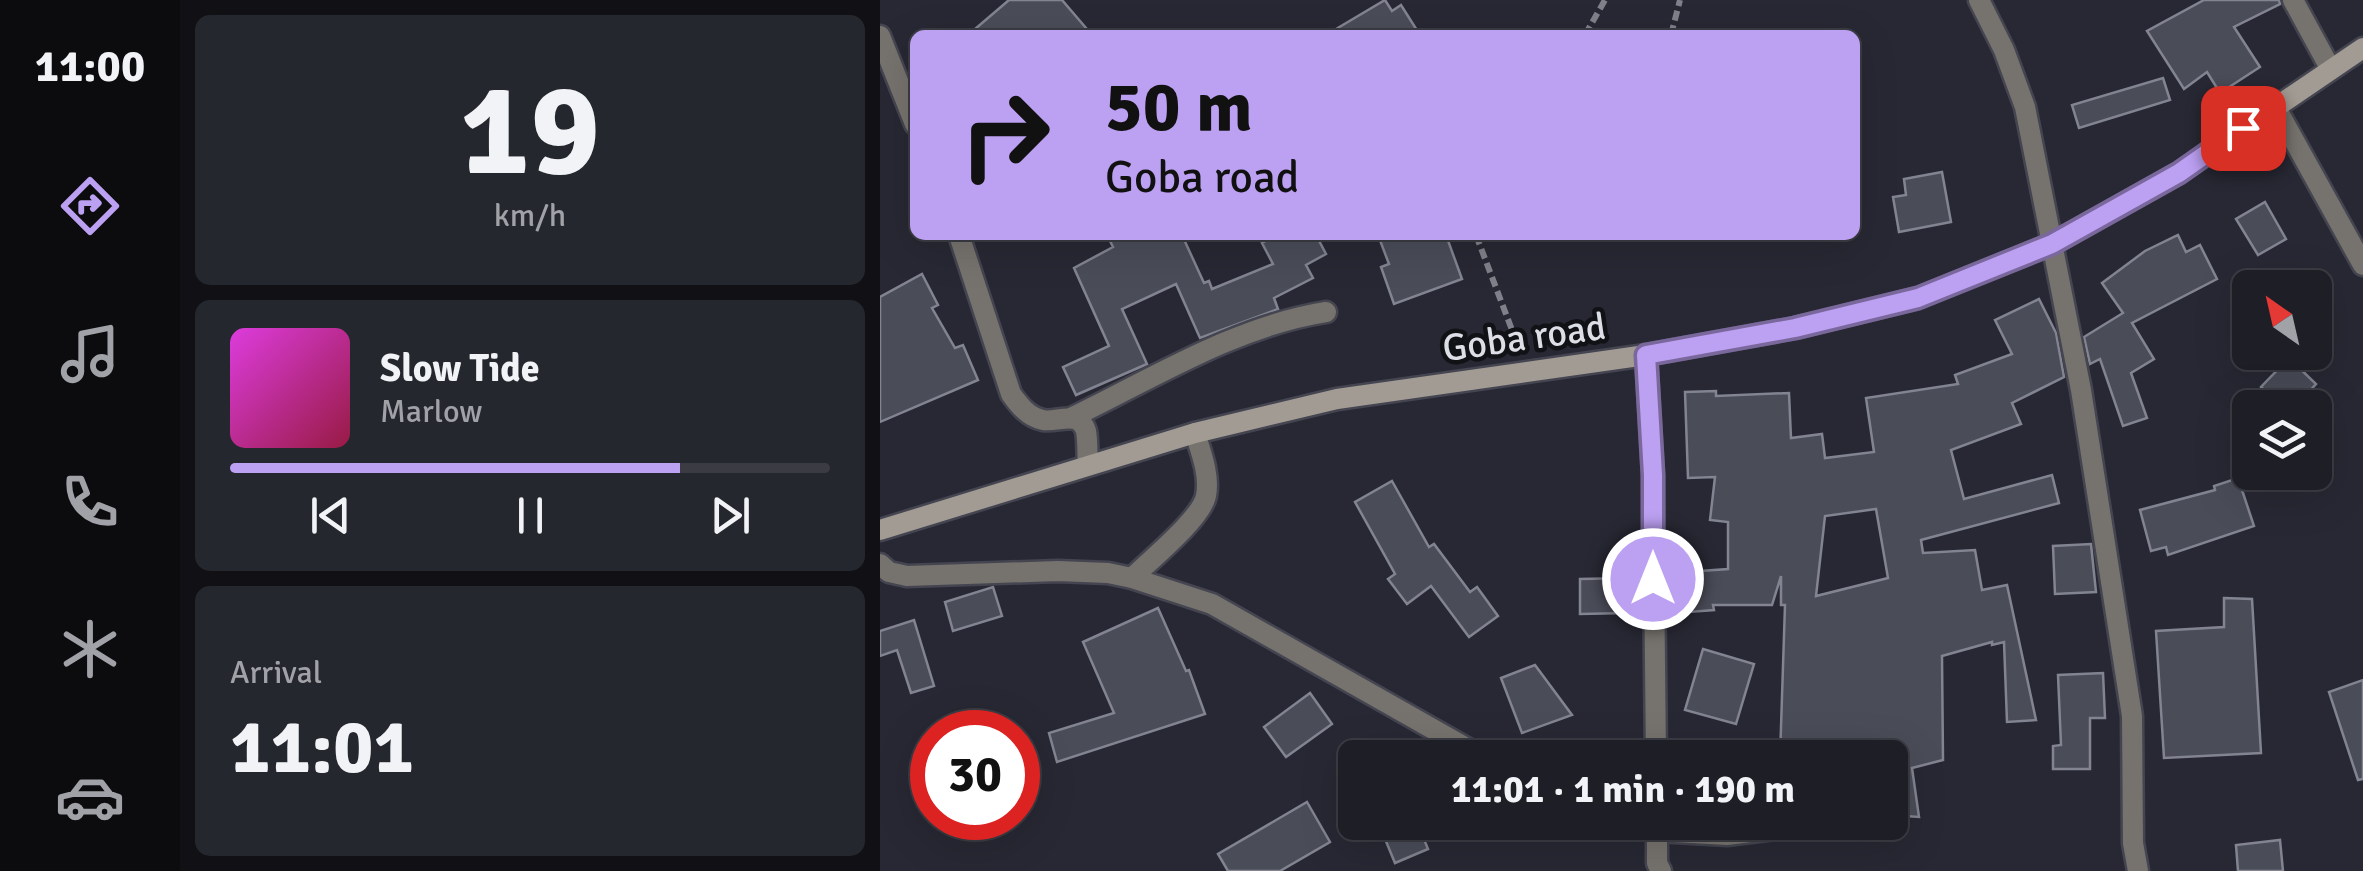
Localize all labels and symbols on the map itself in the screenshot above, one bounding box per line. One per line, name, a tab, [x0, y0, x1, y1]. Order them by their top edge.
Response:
pin	[2201, 86, 2286, 171]
north arrow	[2232, 270, 2332, 370]
street label: Goba road	[1440, 303, 1609, 372]
position arrow	[1601, 527, 1705, 631]
speed limit sign: 30	[910, 710, 1040, 840]

